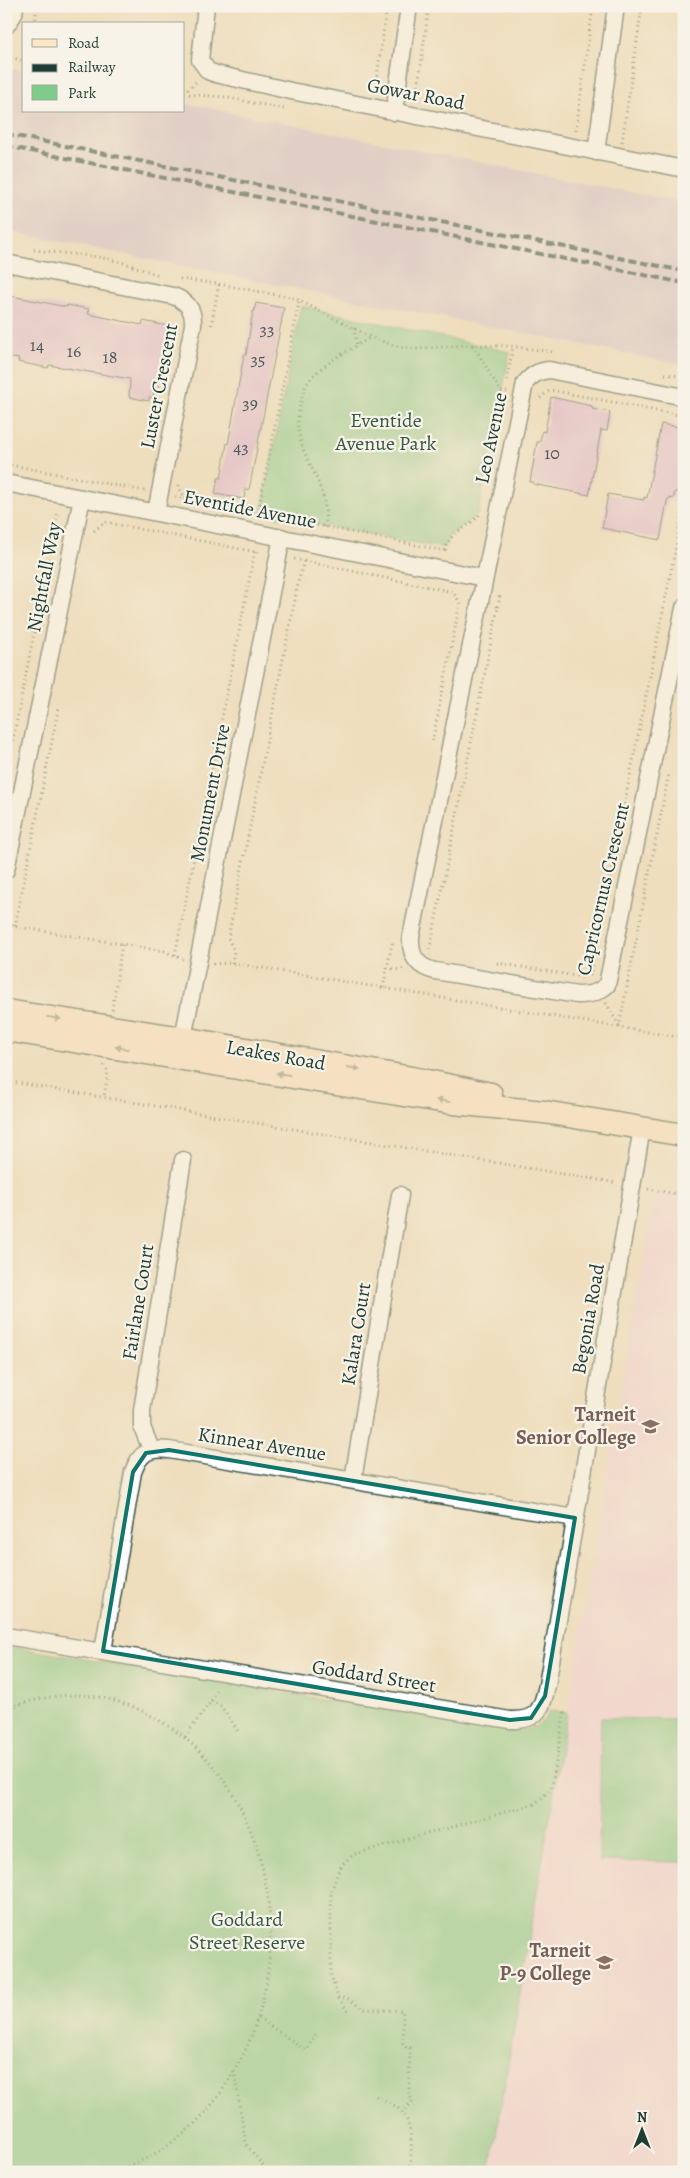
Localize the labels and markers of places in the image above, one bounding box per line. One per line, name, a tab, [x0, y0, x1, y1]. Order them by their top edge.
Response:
place label: Tarneit Senior College	[516, 1401, 636, 1451]
school or university icon: Tarneit Senior College	[640, 1416, 660, 1436]
place label: Tarneit P-9 College	[500, 1937, 591, 1987]
school or university icon: Tarneit P-9 College	[595, 1952, 615, 1972]

